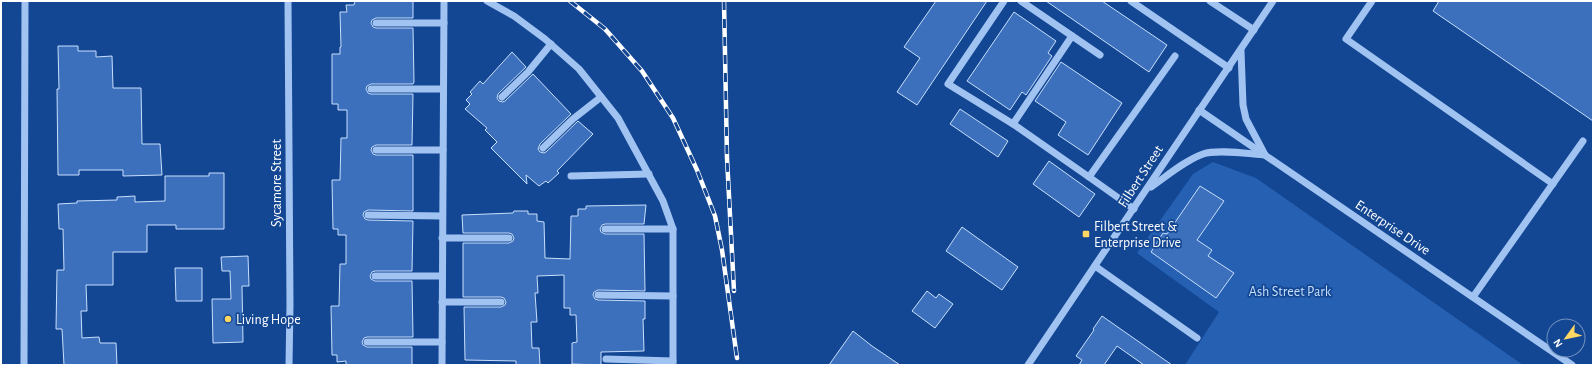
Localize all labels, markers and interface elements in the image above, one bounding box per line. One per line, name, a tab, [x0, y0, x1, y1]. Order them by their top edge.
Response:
street label: Sycamore Street	[270, 139, 284, 227]
street label: Filbert Street	[1116, 143, 1166, 210]
street label: Enterprise Drive	[1352, 198, 1432, 258]
place label: Filbert Street & Enterprise Drive	[1094, 220, 1181, 250]
marker: Filbert Street & Enterprise Drive	[1081, 229, 1091, 239]
park label: Ash Street Park	[1249, 285, 1332, 299]
place label: Living Hope	[236, 313, 301, 327]
marker: Living Hope	[223, 314, 233, 324]
north arrow	[1546, 318, 1586, 358]
text: N	[1551, 337, 1565, 349]

